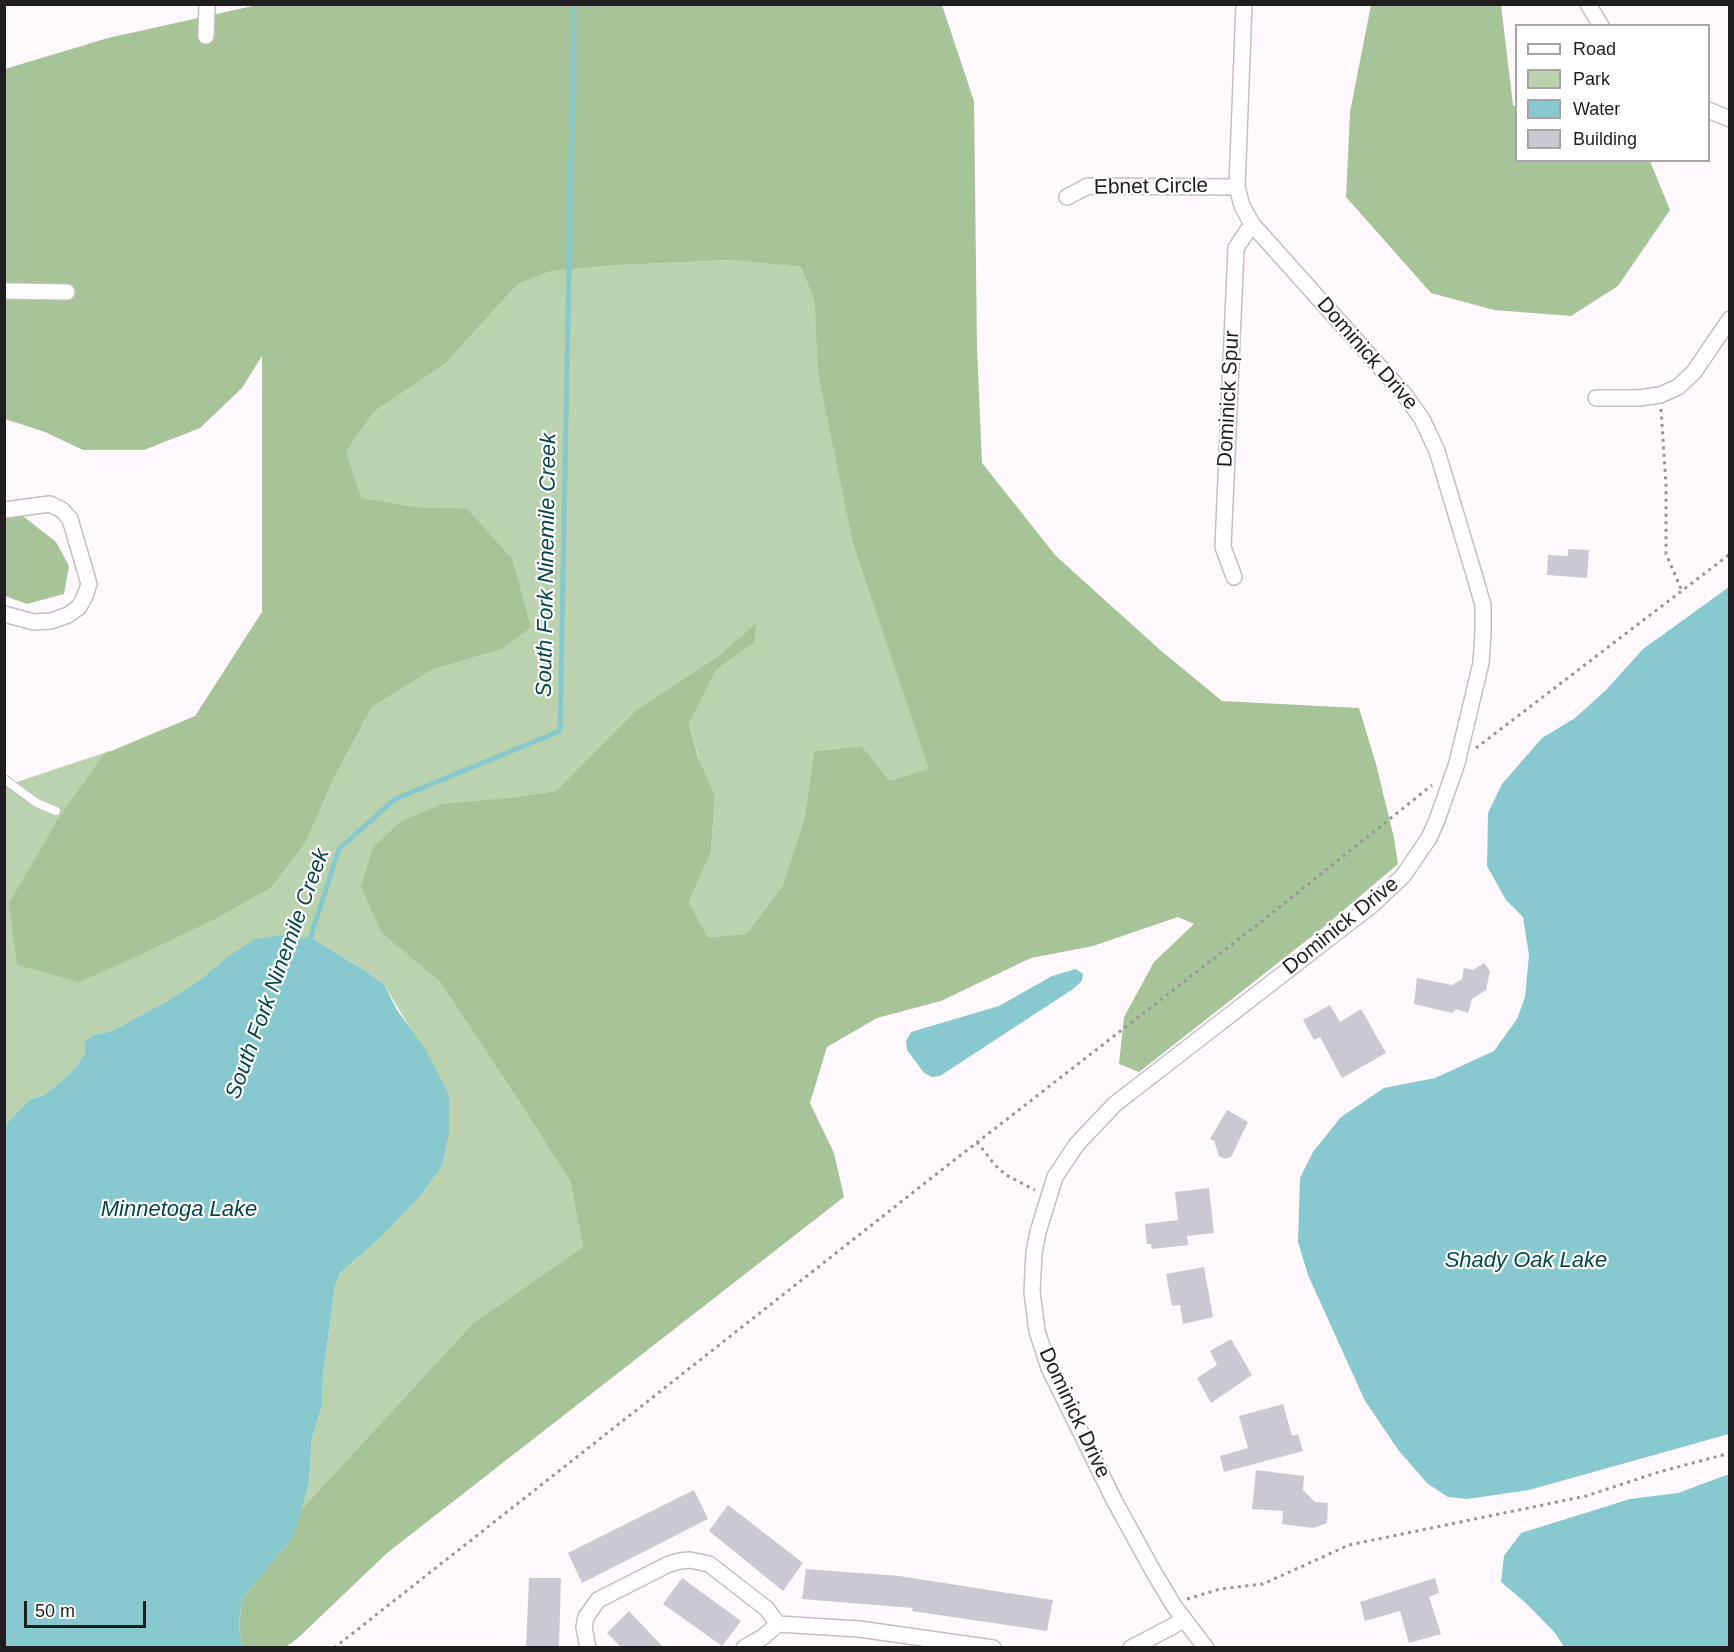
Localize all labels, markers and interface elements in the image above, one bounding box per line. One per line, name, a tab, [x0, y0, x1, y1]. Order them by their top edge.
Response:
legend	[1515, 24, 1710, 162]
text: Road	[1573, 39, 1616, 59]
text: Park	[1573, 69, 1610, 89]
text: Water	[1573, 99, 1620, 119]
text: Building	[1573, 129, 1637, 149]
street label: Ebnet Circle	[1094, 173, 1208, 201]
street label: Dominick Drive	[1311, 292, 1423, 416]
street label: Dominick Spur	[1213, 330, 1245, 468]
water label: South Fork Ninemile Creek	[531, 433, 563, 697]
water label: South Fork Ninemile Creek	[220, 845, 336, 1103]
street label: Dominick Drive	[1278, 872, 1404, 980]
water label: Minnetoga Lake	[101, 1197, 257, 1223]
water label: Shady Oak Lake	[1445, 1248, 1607, 1274]
street label: Dominick Drive	[1033, 1344, 1115, 1482]
scale bar	[27, 1589, 148, 1627]
text: 50 m	[35, 1601, 75, 1621]

